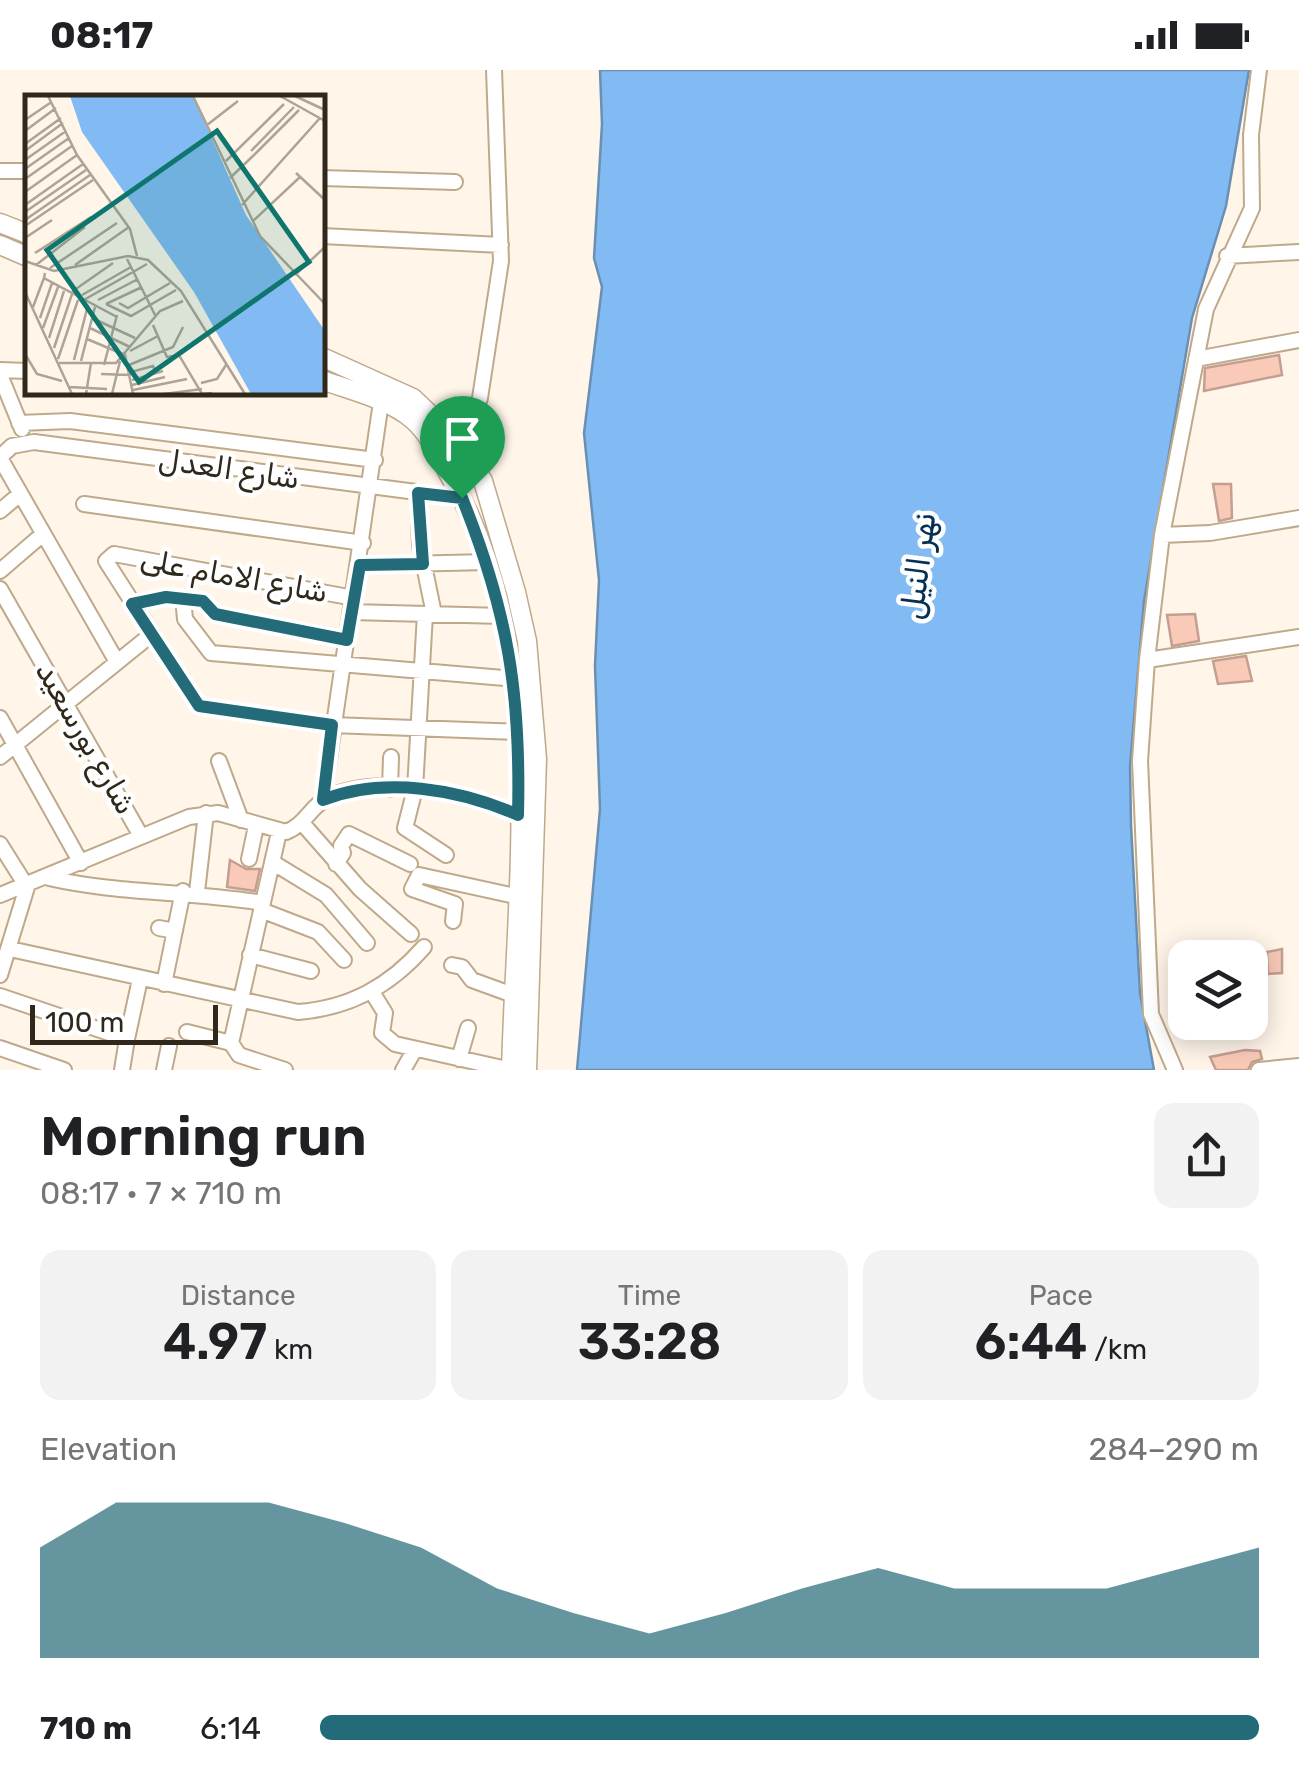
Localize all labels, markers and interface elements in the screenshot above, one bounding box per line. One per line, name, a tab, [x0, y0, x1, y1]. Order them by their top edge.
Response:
text: 08:17	[50, 12, 153, 58]
inset map	[25, 95, 325, 395]
pin	[420, 396, 505, 499]
icon: arrive	[435, 411, 490, 466]
street label: شارع العدل	[156, 441, 302, 499]
water label: نهر النيل	[893, 510, 943, 622]
street label: شارع الامام على	[137, 542, 331, 612]
street label: شارع بورسعيد	[26, 655, 144, 822]
map controls	[1168, 940, 1268, 1040]
button: layers	[1168, 940, 1268, 1040]
scale bar	[30, 1000, 218, 1044]
text: 100 m	[45, 1006, 124, 1039]
button: share	[1154, 1103, 1259, 1208]
text: Morning run	[40, 1104, 367, 1169]
text: 08:17 · 7 × 710 m	[40, 1174, 282, 1212]
text: Distance	[181, 1279, 296, 1312]
text: Time	[618, 1279, 681, 1312]
text: Pace	[1029, 1279, 1093, 1312]
text: 4.97	[163, 1312, 267, 1372]
text: 33:28	[578, 1312, 721, 1372]
text: 6:44	[975, 1312, 1087, 1372]
text: km	[267, 1333, 313, 1366]
text: /km	[1087, 1333, 1147, 1366]
text: Elevation	[40, 1430, 177, 1468]
text: 284–290 m	[1089, 1430, 1259, 1468]
text: 710 m	[40, 1709, 132, 1747]
text: 6:14	[200, 1709, 261, 1747]

